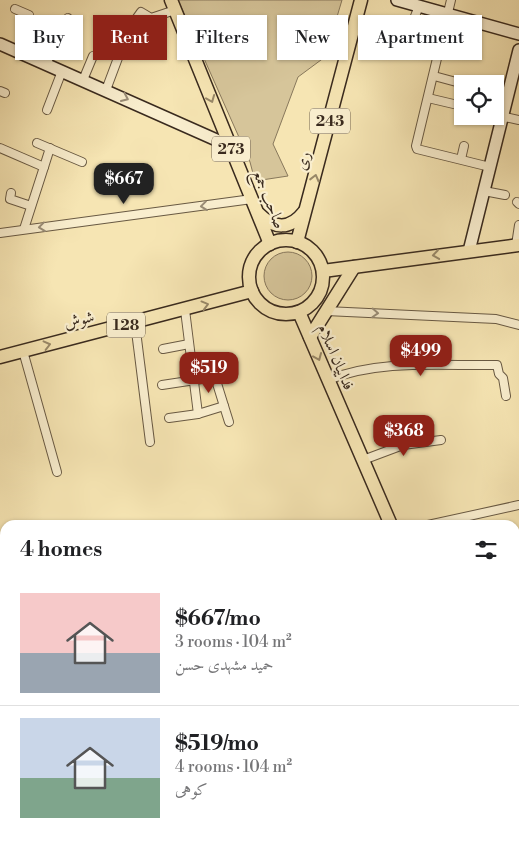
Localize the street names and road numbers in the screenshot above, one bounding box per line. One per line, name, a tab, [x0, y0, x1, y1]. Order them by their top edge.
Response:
road number: 243	[310, 108, 350, 134]
road number: 273	[212, 136, 250, 162]
street label: ری	[291, 150, 315, 172]
street label: صاحب جمع	[243, 166, 290, 234]
street label: شوش	[62, 307, 96, 333]
road number: 128	[107, 312, 145, 338]
street label: فداییان اسلام	[309, 321, 359, 395]

